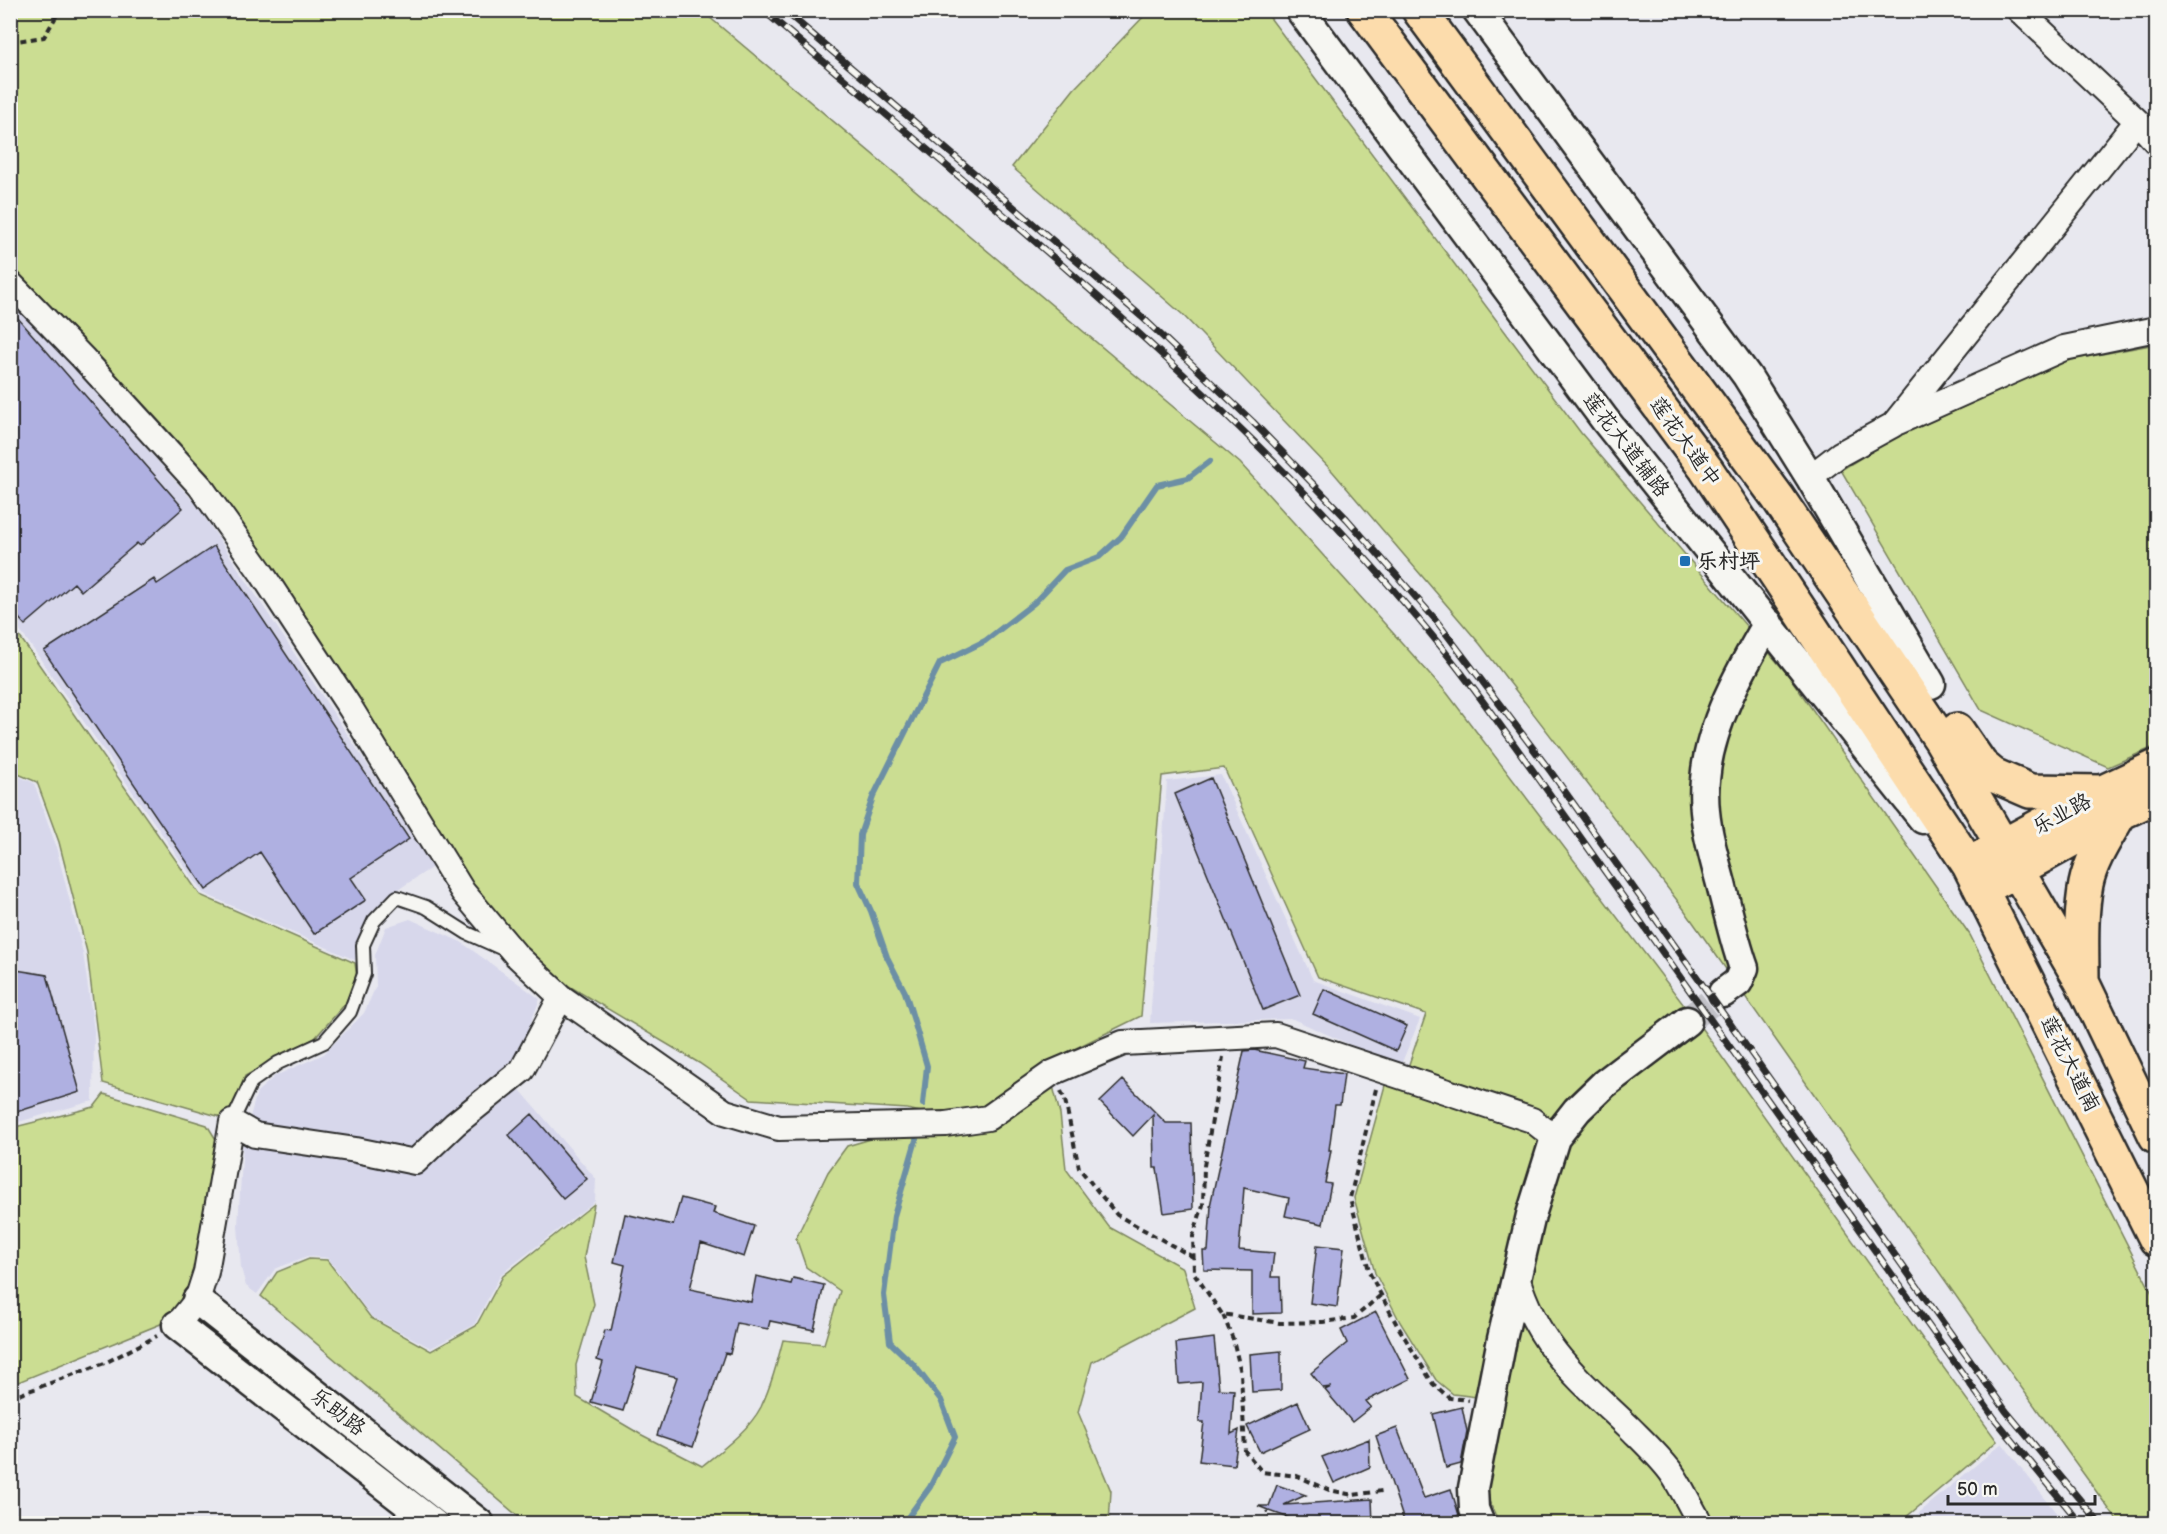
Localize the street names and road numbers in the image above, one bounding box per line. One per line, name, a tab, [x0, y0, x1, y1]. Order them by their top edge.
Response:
street label: 莲花大道辅路	[1577, 388, 1675, 502]
street label: 莲花大道中	[1644, 392, 1726, 492]
street label: 乐业路	[2028, 788, 2096, 840]
street label: 莲花大道南	[2035, 1012, 2105, 1116]
street label: 乐助路	[305, 1383, 371, 1441]

